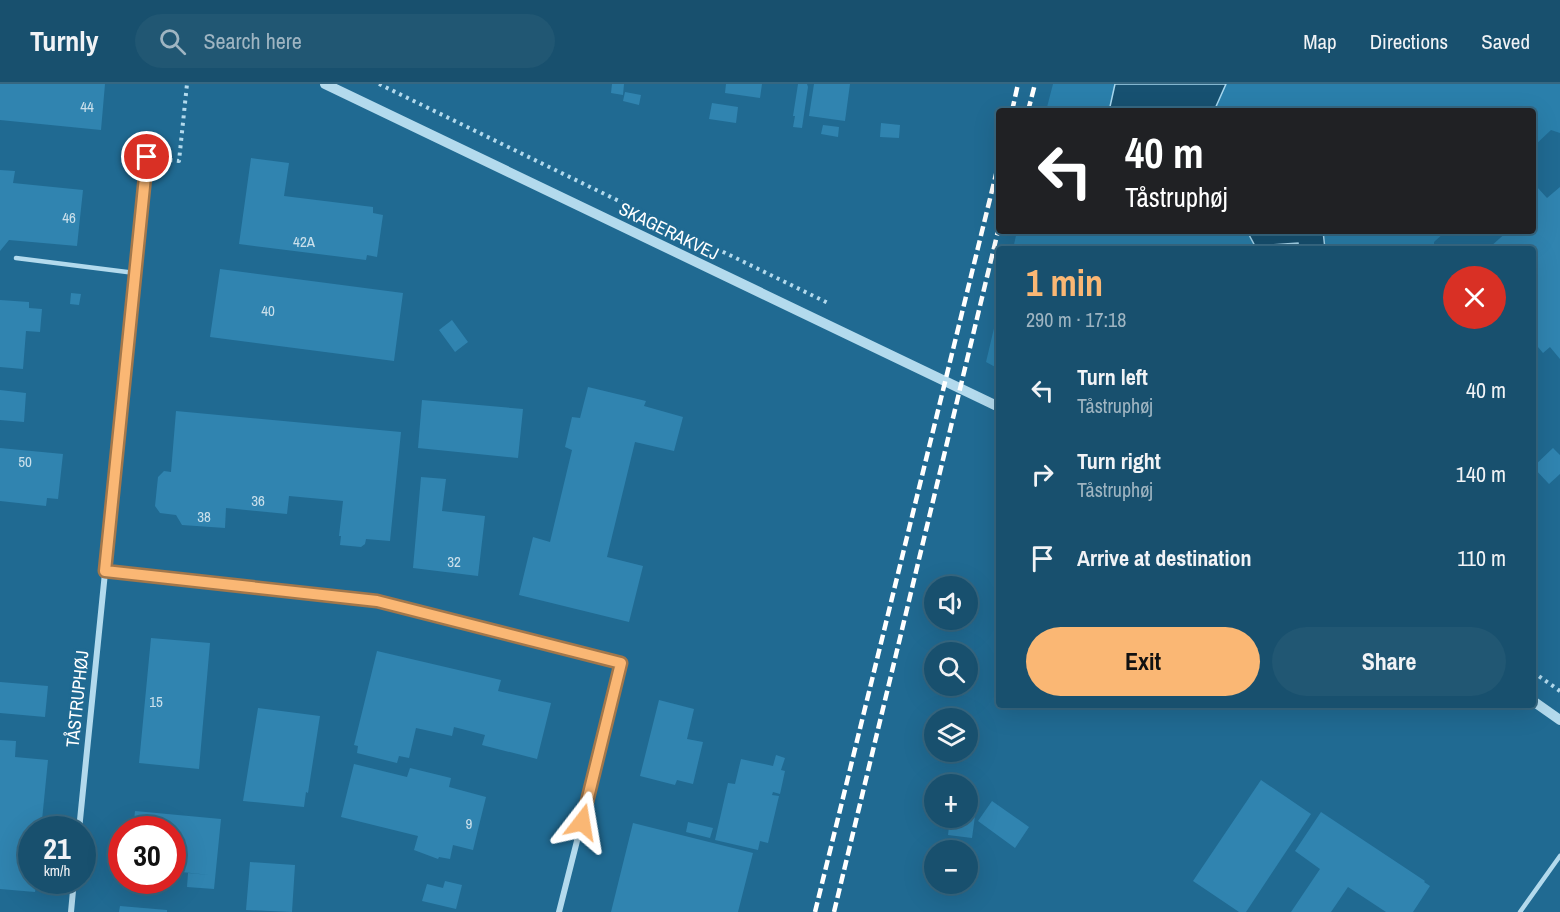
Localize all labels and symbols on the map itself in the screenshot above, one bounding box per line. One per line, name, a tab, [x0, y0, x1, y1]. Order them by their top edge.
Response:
house number: 44	[80, 96, 94, 117]
pin	[121, 131, 172, 182]
street label: SKAGERAKVEJ	[615, 196, 723, 266]
house number: 46	[62, 207, 76, 228]
house number: 42A	[293, 231, 316, 252]
house number: 40	[261, 300, 275, 321]
house number: 50	[18, 451, 32, 472]
house number: 36	[251, 490, 265, 511]
house number: 38	[197, 506, 211, 527]
house number: 32	[447, 551, 461, 572]
street label: TÅSTRUPHØJ	[59, 649, 95, 749]
house number: 15	[149, 691, 163, 712]
position arrow	[550, 790, 614, 854]
house number: 9	[466, 813, 473, 834]
speed limit sign: 30	[108, 816, 186, 894]

